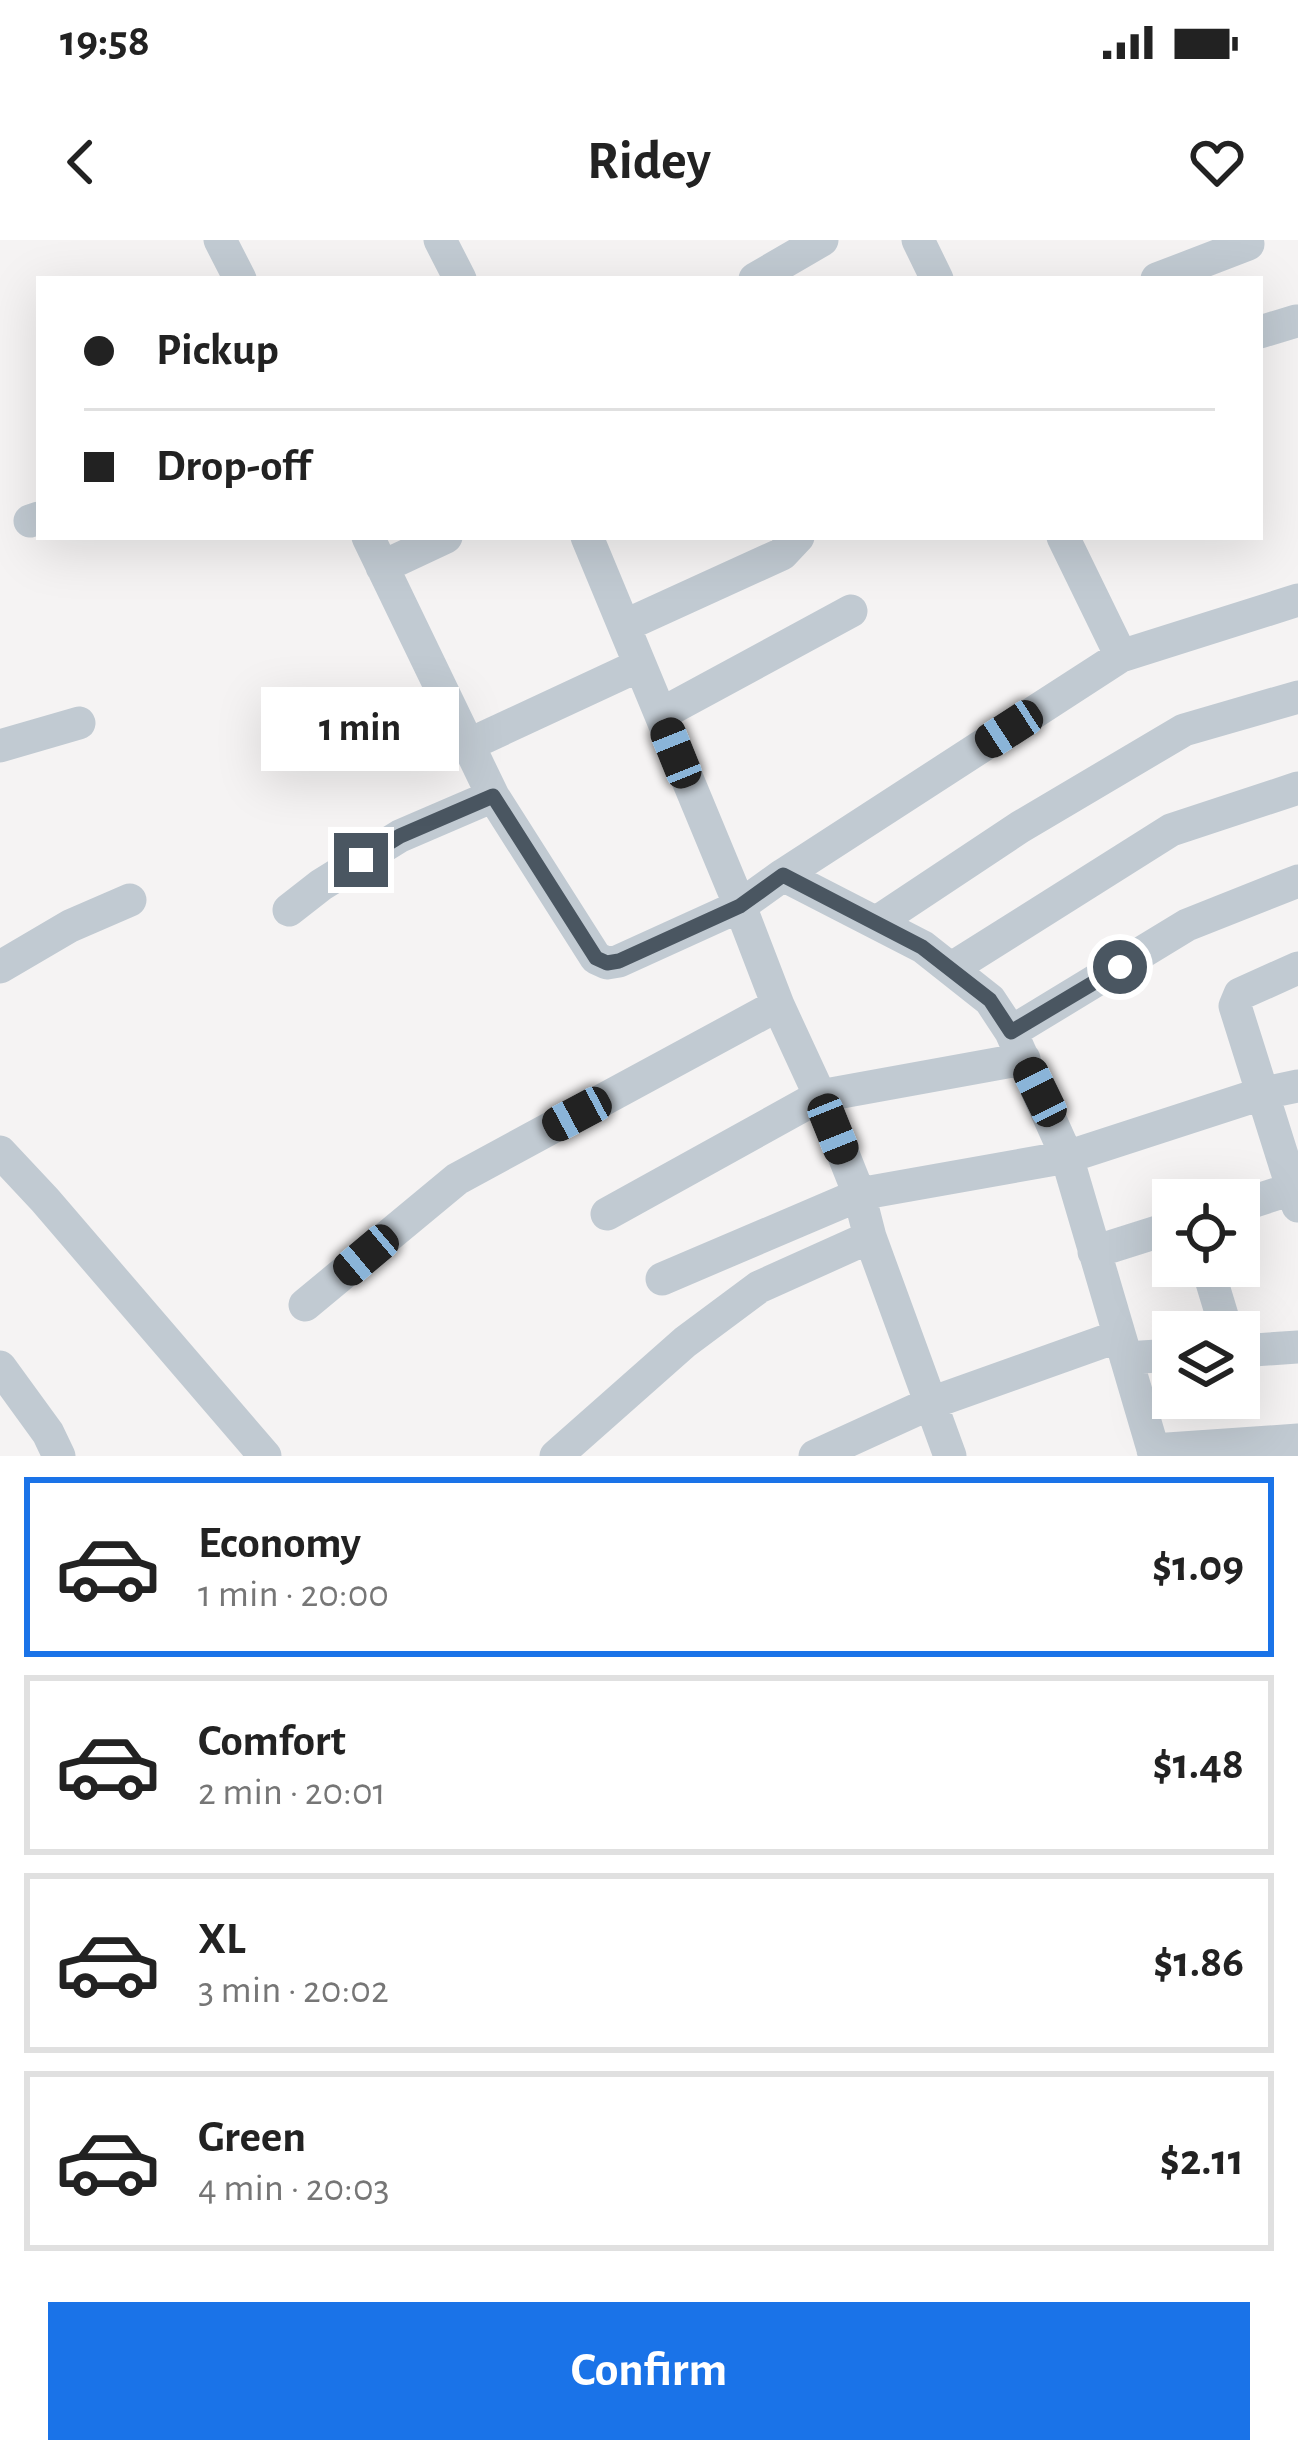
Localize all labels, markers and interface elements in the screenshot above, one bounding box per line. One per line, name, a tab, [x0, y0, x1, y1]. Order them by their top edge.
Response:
text: 19:58	[60, 19, 150, 64]
icon: back	[48, 129, 114, 195]
icon: heart	[1184, 129, 1250, 195]
text: Ridey	[587, 135, 711, 189]
text: Pickup	[156, 328, 279, 373]
text: Drop-off	[156, 444, 311, 489]
callout: 1 min	[262, 686, 460, 770]
car	[969, 694, 1049, 764]
text: 1 min	[319, 709, 401, 748]
car	[646, 713, 706, 793]
route end	[334, 833, 388, 887]
route start	[1093, 940, 1147, 994]
car	[1008, 1052, 1072, 1132]
car	[537, 1081, 617, 1147]
car	[803, 1089, 863, 1169]
map controls	[1152, 1179, 1260, 1419]
button: locate	[1152, 1179, 1260, 1287]
car	[327, 1218, 405, 1292]
button: layers	[1152, 1311, 1260, 1419]
icon: car	[54, 1513, 162, 1621]
text: Economy	[198, 1521, 361, 1566]
text: $1.09	[1152, 1544, 1244, 1589]
text: 1 min · 20:00	[198, 1575, 389, 1614]
icon: car	[54, 1711, 162, 1819]
text: Comfort	[198, 1719, 346, 1764]
text: $1.48	[1152, 1742, 1244, 1787]
text: 2 min · 20:01	[198, 1773, 386, 1812]
icon: car	[54, 1909, 162, 2017]
text: XL	[198, 1917, 246, 1962]
text: $1.86	[1153, 1940, 1244, 1985]
text: 3 min · 20:02	[198, 1971, 389, 2010]
icon: car	[54, 2107, 162, 2215]
text: Green	[198, 2115, 306, 2160]
text: $2.11	[1160, 2138, 1244, 2183]
text: 4 min · 20:03	[198, 2169, 390, 2208]
button: Confirm	[48, 2302, 1250, 2440]

